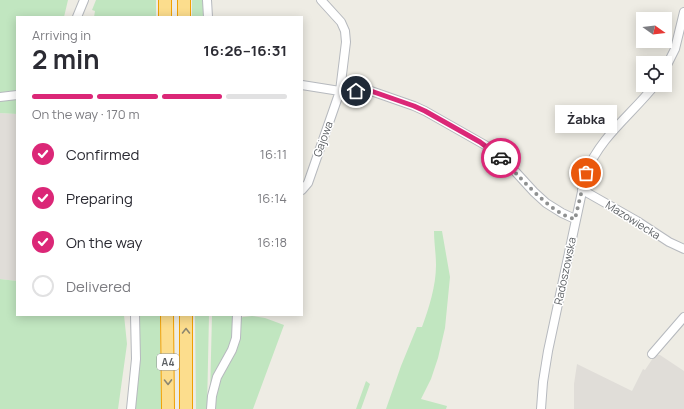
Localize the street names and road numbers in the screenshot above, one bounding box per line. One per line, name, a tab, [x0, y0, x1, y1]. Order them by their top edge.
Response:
street label: Gajowa	[309, 119, 336, 159]
street label: Mazowiecka	[603, 197, 664, 242]
street label: Radoszowska	[550, 236, 579, 306]
road number: A4	[157, 354, 179, 370]

